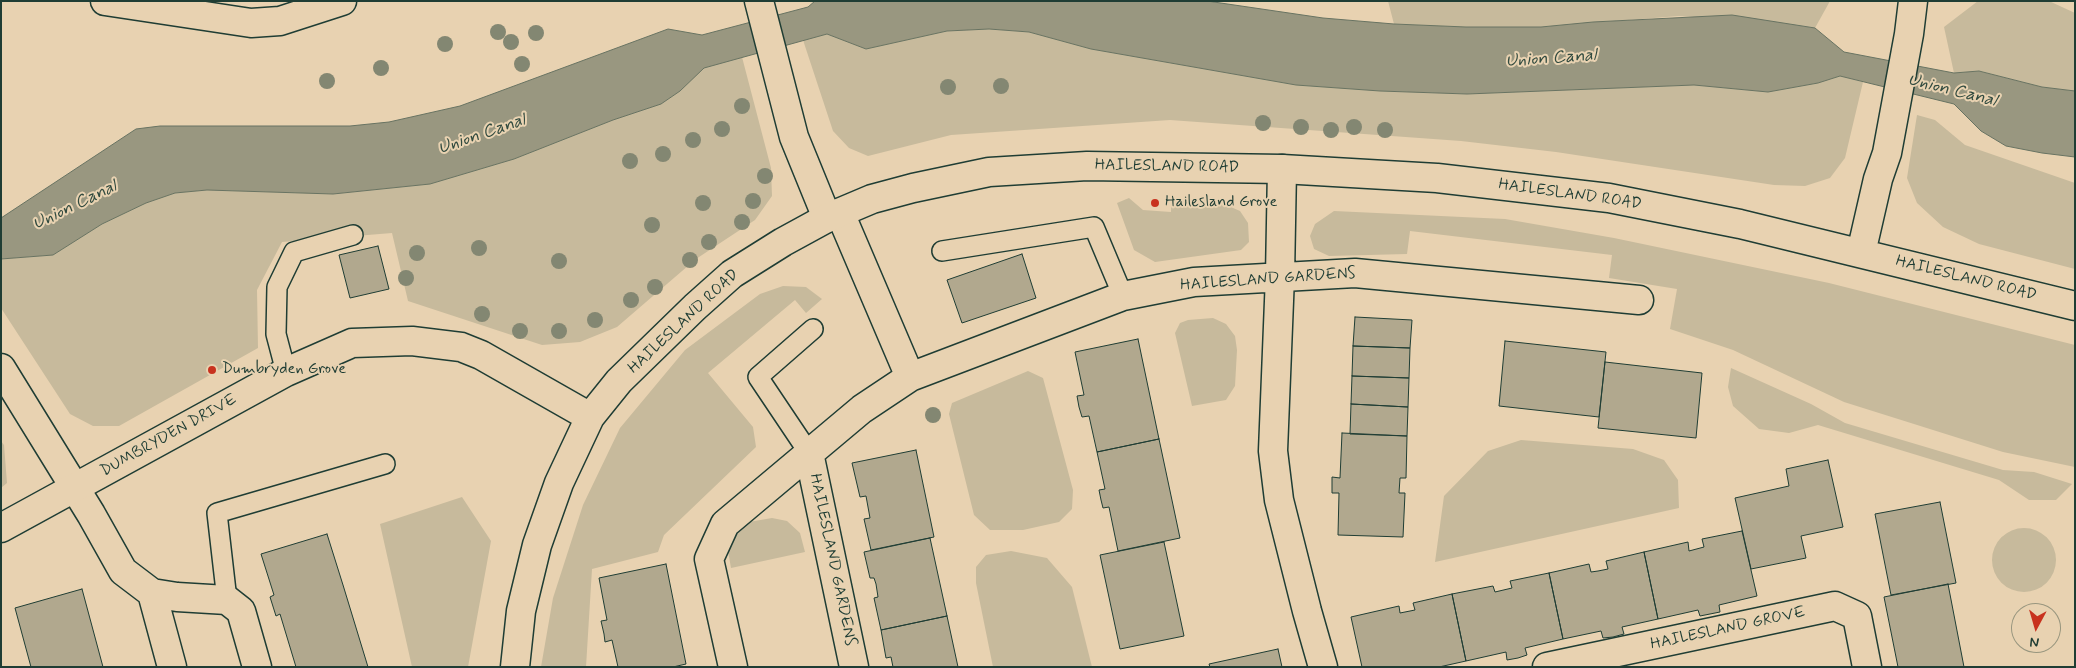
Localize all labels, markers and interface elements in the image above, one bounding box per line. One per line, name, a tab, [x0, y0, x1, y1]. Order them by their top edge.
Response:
water label: Union Canal	[1505, 45, 1597, 73]
water label: Union Canal	[1905, 70, 1999, 112]
water label: Union Canal	[435, 110, 529, 160]
street label: HAILESLAND ROAD	[1095, 156, 1239, 178]
street label: HAILESLAND ROAD	[1497, 175, 1643, 215]
water label: Union Canal	[29, 176, 121, 236]
place label: Hailesland Grove	[1165, 193, 1277, 213]
marker: Hailesland Grove	[1149, 197, 1161, 209]
street label: HAILESLAND ROAD	[1894, 252, 2038, 306]
street label: HAILESLAND GARDENS	[1180, 264, 1356, 296]
street label: HAILESLAND ROAD	[625, 266, 743, 378]
place label: Dumbryden Grove	[222, 360, 346, 380]
marker: Dumbryden Grove	[206, 364, 218, 376]
street label: DUMBRYDEN DRIVE	[97, 391, 241, 481]
street label: HAILESLAND GARDENS	[804, 472, 860, 648]
street label: HAILESLAND GROVE	[1649, 603, 1807, 655]
north arrow	[2011, 603, 2061, 653]
text: N	[2029, 632, 2040, 651]

